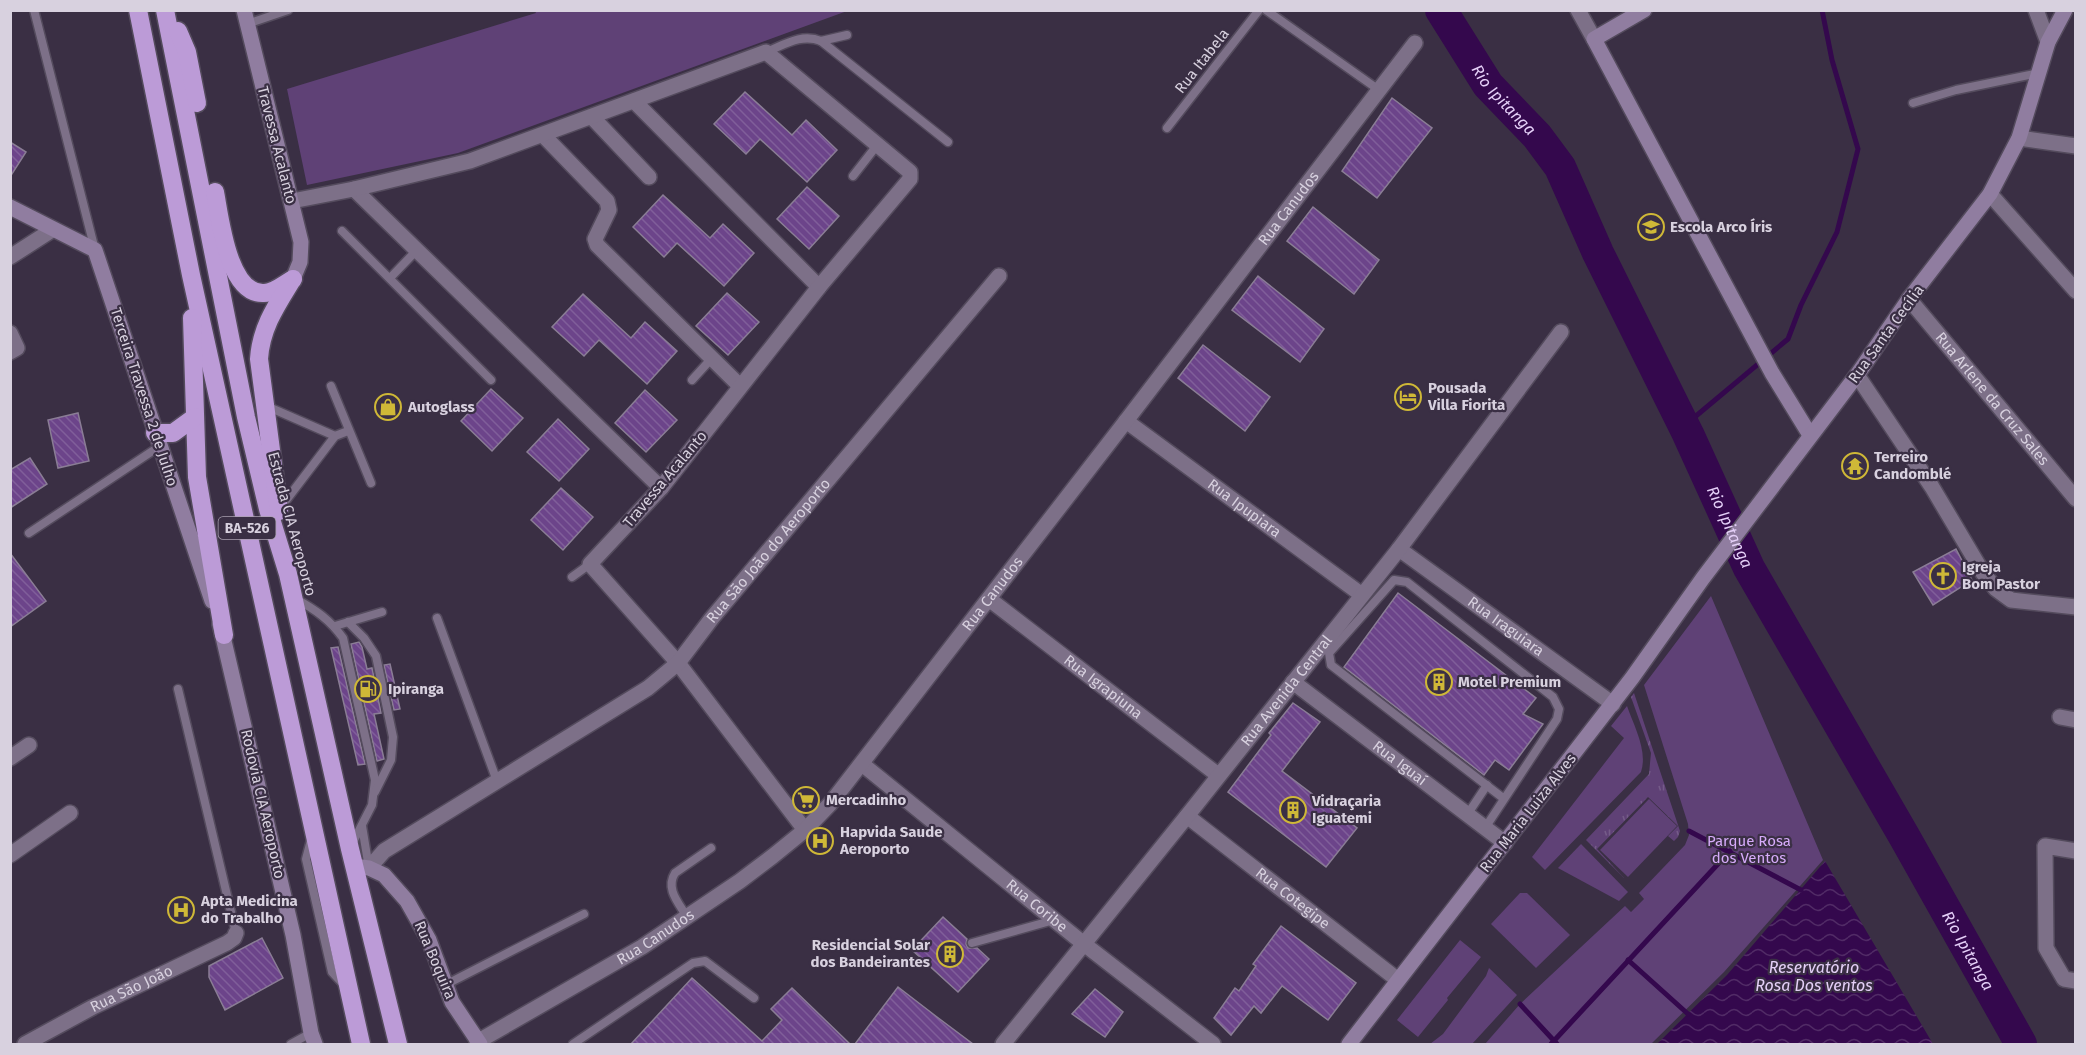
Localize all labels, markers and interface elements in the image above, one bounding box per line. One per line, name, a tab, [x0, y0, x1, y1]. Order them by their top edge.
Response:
street label: Rua Itabela	[1171, 25, 1233, 97]
water label: Rio Ipitanga	[1468, 61, 1540, 139]
street label: Travessa Acalanto	[254, 84, 300, 206]
street label: Rua Canudos	[1255, 168, 1323, 249]
school or university icon: Escola Arco Íris	[1636, 212, 1666, 242]
place label: Escola Arco Íris	[1670, 218, 1772, 236]
street label: Rua Santa Cecília	[1844, 281, 1928, 387]
street label: Terceira Travessa 2 de Julho	[107, 305, 181, 489]
street label: Rua Arlene da Cruz Sales	[1932, 329, 2053, 469]
place label: Pousada Villa Fiorita	[1427, 379, 1505, 414]
hotel icon: Pousada Villa Fiorita	[1393, 382, 1423, 412]
shop icon: Autoglass	[373, 392, 403, 422]
place label: Autoglass	[407, 398, 475, 416]
street label: Travessa Acalanto	[619, 427, 711, 531]
place label: Terreiro Candomblé	[1874, 448, 1951, 483]
street label: Estrada CIA Aeroporto	[264, 450, 320, 598]
temple icon: Terreiro Candomblé	[1840, 451, 1870, 481]
street label: Rua São João do Aeroporto	[703, 475, 834, 627]
street label: Rua Ipupiara	[1204, 475, 1285, 541]
water label: Rio Ipitanga	[1703, 483, 1757, 571]
road number: BA-526	[218, 517, 276, 539]
street label: Rua Canudos	[958, 553, 1027, 634]
place label: Igreja Bom Pastor	[1962, 558, 2041, 593]
church icon: Igreja Bom Pastor	[1928, 561, 1958, 591]
street label: Rua Iraguiara	[1464, 593, 1548, 660]
street label: Rua Avenida Central	[1237, 631, 1336, 750]
street label: Rua Igrapiuna	[1060, 651, 1146, 723]
building icon: Motel Premium	[1424, 667, 1454, 697]
place label: Motel Premium	[1458, 673, 1561, 691]
fuel station icon: Ipiranga	[353, 674, 383, 704]
place label: Ipiranga	[388, 680, 444, 698]
street label: Rodovia CIA Aeroporto	[237, 728, 289, 880]
street label: Rua Iguaí	[1369, 737, 1430, 789]
street label: Rua Maria Luiza Alves	[1476, 750, 1580, 876]
supermarket icon: Mercadinho	[791, 785, 821, 815]
place label: Mercadinho	[826, 791, 906, 809]
place label: Vidraçaria Iguatemi	[1311, 792, 1381, 827]
building icon: Vidraçaria Iguatemi	[1278, 795, 1308, 825]
place label: Hapvida Saude Aeroporto	[839, 823, 942, 858]
hospital icon: Hapvida Saude Aeroporto	[805, 826, 835, 856]
park label: Parque Rosa dos Ventos	[1707, 832, 1791, 867]
street label: Rua Cotegipe	[1252, 864, 1334, 933]
street label: Rua Coribe	[1002, 875, 1071, 936]
place label: Apta Medicina do Trabalho	[200, 892, 298, 927]
hospital icon: Apta Medicina do Trabalho	[166, 895, 196, 925]
street label: Rua Canudos	[613, 905, 698, 969]
water label: Rio Ipitanga	[1938, 908, 1998, 994]
street label: Rua Boquira	[410, 918, 460, 1002]
place label: Residencial Solar dos Bandeirantes	[810, 936, 931, 971]
building icon: Residencial Solar dos Bandeirantes	[935, 939, 965, 969]
water label: Reservatório Rosa Dos ventos	[1755, 958, 1873, 995]
street label: Rua São João	[87, 961, 176, 1016]

